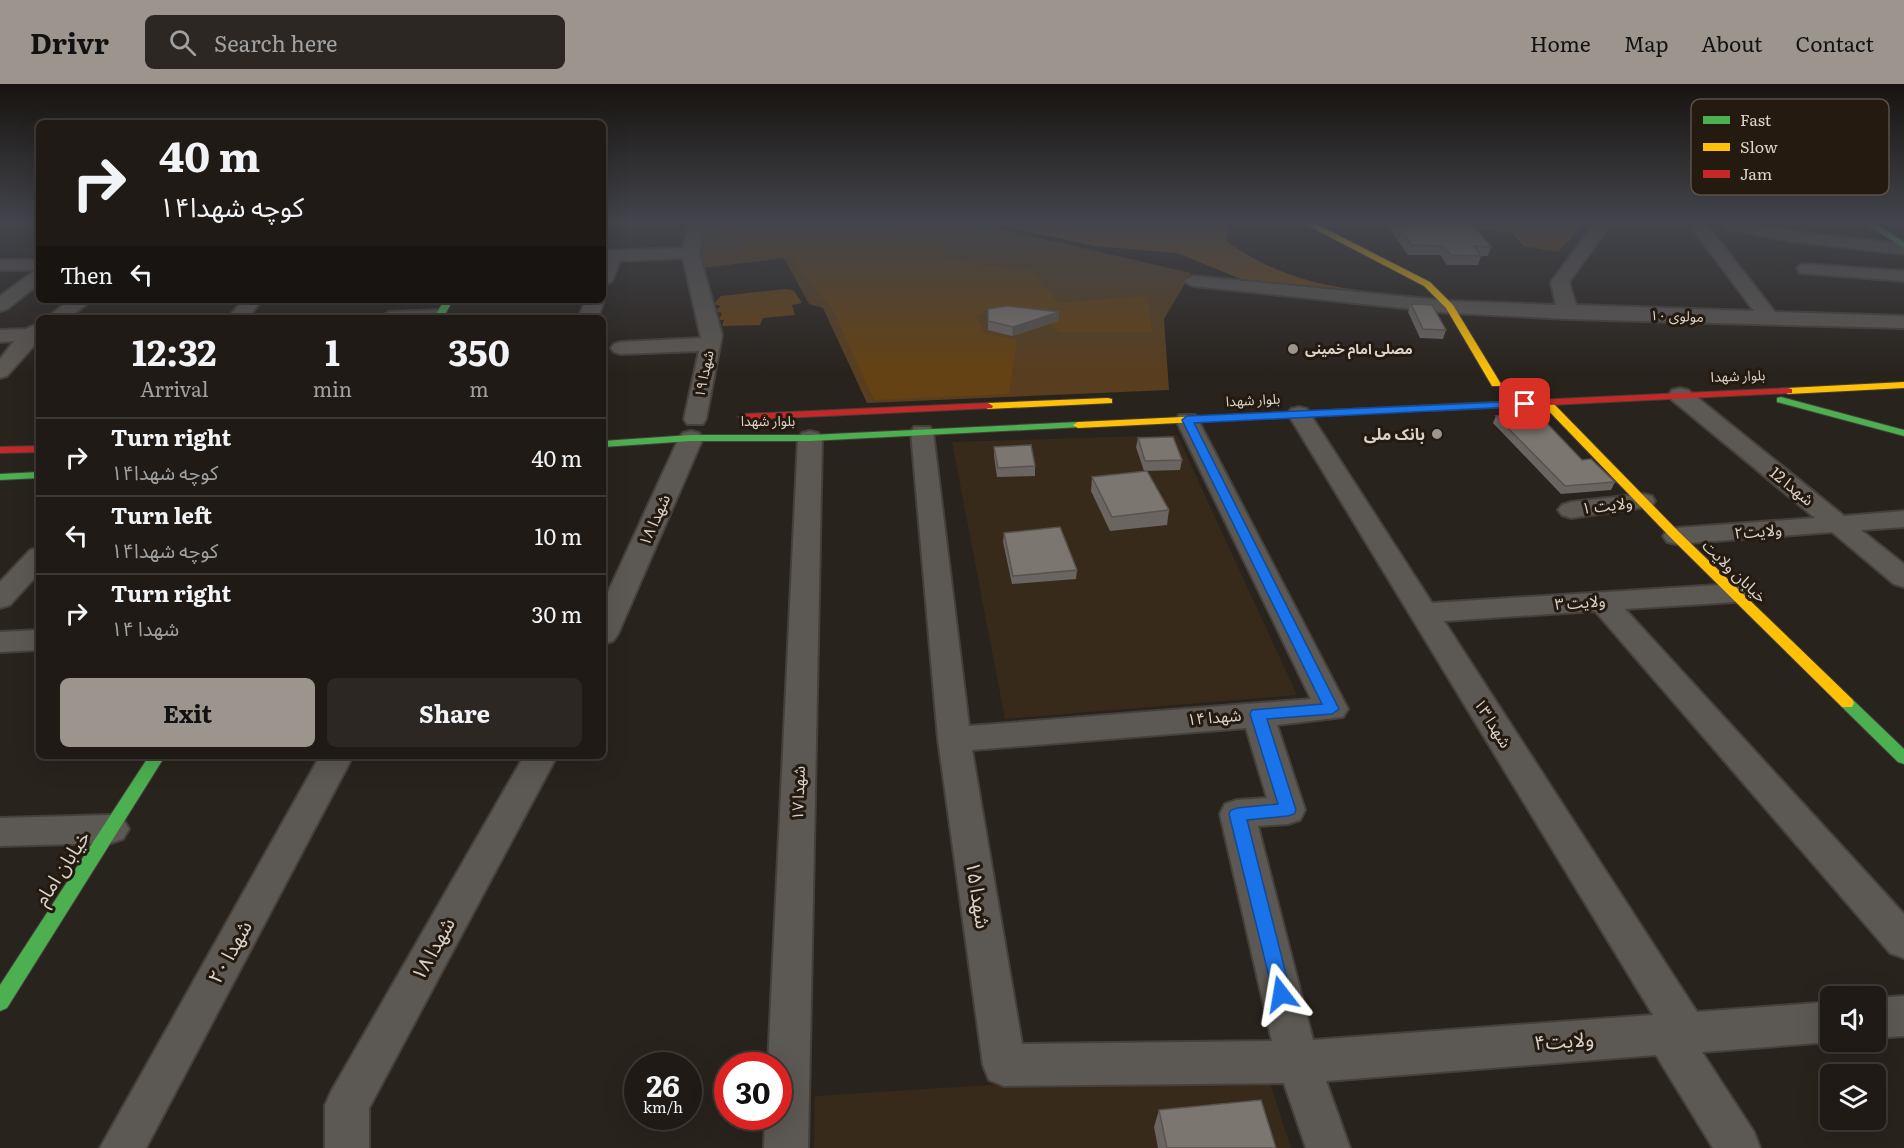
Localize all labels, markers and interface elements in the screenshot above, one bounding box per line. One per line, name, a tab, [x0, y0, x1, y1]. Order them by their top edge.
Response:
search box	[145, 15, 565, 69]
text: Drivr	[30, 21, 109, 63]
icon: search	[166, 26, 199, 59]
text: Search here	[214, 26, 337, 59]
text: Home	[1530, 27, 1591, 58]
text: Map	[1624, 27, 1668, 58]
text: About	[1701, 27, 1763, 58]
text: Contact	[1796, 27, 1874, 58]
legend	[1691, 99, 1889, 195]
text: Fast	[1740, 107, 1772, 131]
text: 40 m	[159, 123, 260, 185]
text: Slow	[1740, 134, 1778, 158]
icon: right	[60, 144, 138, 222]
text: Jam	[1740, 161, 1773, 185]
text: کوچه شهدا۱۴	[159, 185, 304, 225]
text: Then	[60, 258, 113, 291]
icon: left	[125, 258, 158, 291]
street label: مولوی ۱۰	[1650, 304, 1704, 326]
text: 12:32	[132, 324, 217, 377]
text: 1	[325, 324, 340, 377]
text: 350	[448, 324, 510, 377]
place label: مصلی امام خمینی	[1305, 338, 1413, 360]
marker: مصلی امام خمینی	[1286, 342, 1300, 356]
street label: شهدا ۱۹	[688, 348, 718, 399]
street label: بلوار شهدا	[1710, 364, 1766, 386]
text: Arrival	[140, 373, 209, 403]
text: min	[313, 373, 352, 403]
text: m	[469, 373, 489, 403]
pin	[1499, 378, 1550, 429]
icon: arrive	[1508, 387, 1541, 420]
street label: بلوار شهدا	[1225, 388, 1281, 410]
street label: بلوار شهدا	[741, 410, 796, 430]
text: Turn right	[111, 420, 231, 453]
place label: بانک ملی	[1364, 421, 1425, 445]
marker: بانک ملی	[1430, 427, 1444, 441]
icon: right	[60, 441, 93, 474]
text: 40 m	[531, 441, 582, 474]
text: کوچه شهدا۱۴	[111, 456, 218, 486]
street label: شهدا 12	[1765, 460, 1820, 511]
street label: ولایت ۱	[1580, 489, 1634, 519]
street label: شهدا ۱۸	[631, 490, 675, 549]
text: Turn left	[111, 498, 212, 531]
street label: ولایت۲	[1733, 516, 1783, 544]
icon: left	[60, 519, 93, 552]
text: 10 m	[535, 519, 582, 552]
street label: خیابان ولایت	[1698, 533, 1773, 607]
text: کوچه شهدا۱۴	[111, 534, 218, 564]
text: Turn right	[111, 576, 231, 609]
street label: ولایت ۳	[1554, 587, 1606, 615]
icon: right	[60, 597, 93, 630]
text: 30 m	[532, 597, 582, 630]
text: شهدا ۱۴	[111, 612, 179, 642]
button: Exit	[60, 678, 315, 747]
button: Share	[327, 678, 582, 747]
street label: شهدا ۱۳	[1469, 693, 1518, 752]
street label: شهدا ۱۴	[1186, 702, 1242, 730]
street label: شهدا ۱۷	[784, 765, 810, 821]
street label: خیابان امام	[25, 823, 98, 912]
street label: شهدا ۱۵	[960, 859, 1000, 931]
street label: شهدا ۱۸	[402, 911, 461, 985]
street label: شهدا ۲۰	[199, 914, 258, 988]
position arrow	[1249, 962, 1313, 1026]
map controls	[1820, 986, 1886, 1130]
button: sound	[1820, 986, 1886, 1052]
street label: ولایت۴	[1533, 1022, 1595, 1056]
speed limit sign: 30	[714, 1052, 792, 1130]
text: 26	[646, 1062, 680, 1106]
button: layers	[1820, 1064, 1886, 1130]
text: km/h	[643, 1095, 683, 1118]

